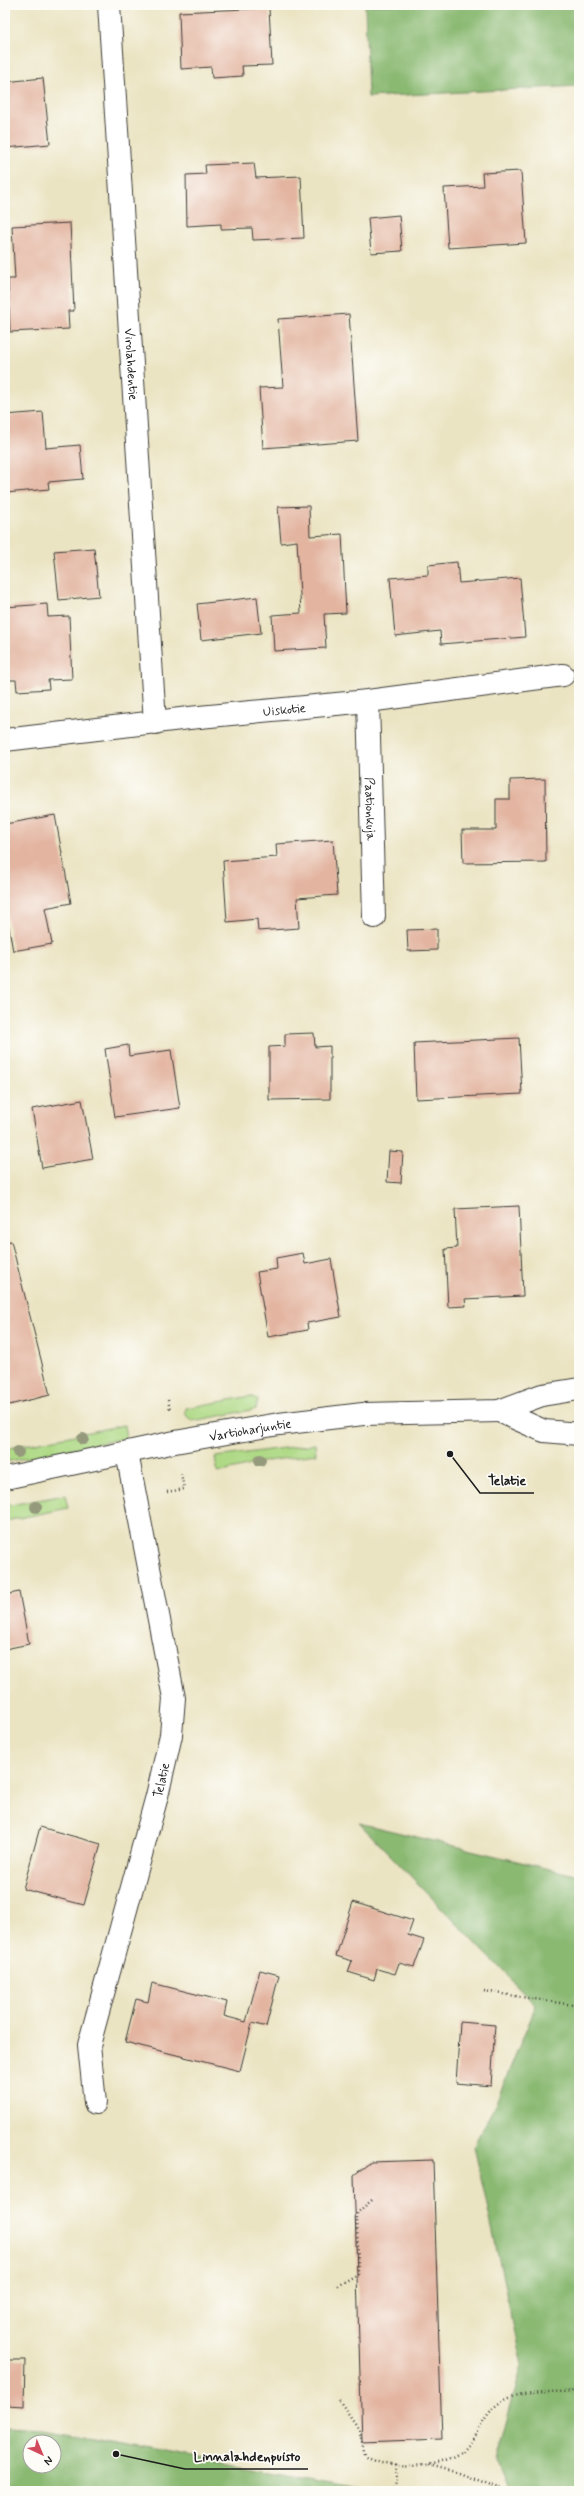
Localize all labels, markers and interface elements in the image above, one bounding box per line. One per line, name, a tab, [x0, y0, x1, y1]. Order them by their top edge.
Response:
street label: Virolahdentie	[120, 328, 141, 401]
street label: Uiskotie	[262, 700, 307, 721]
street label: Paationkuja	[360, 777, 379, 841]
street label: Vartioharjuntie	[208, 1416, 292, 1446]
callout: Telatie	[480, 1467, 534, 1493]
text: Telatie	[488, 1472, 526, 1490]
street label: Telatie	[150, 1761, 174, 1799]
north arrow	[22, 2434, 62, 2474]
callout: Linnalahdenpuisto	[185, 2443, 308, 2469]
text: Linnalahdenpuisto	[194, 2448, 300, 2466]
text: N	[41, 2453, 56, 2468]

